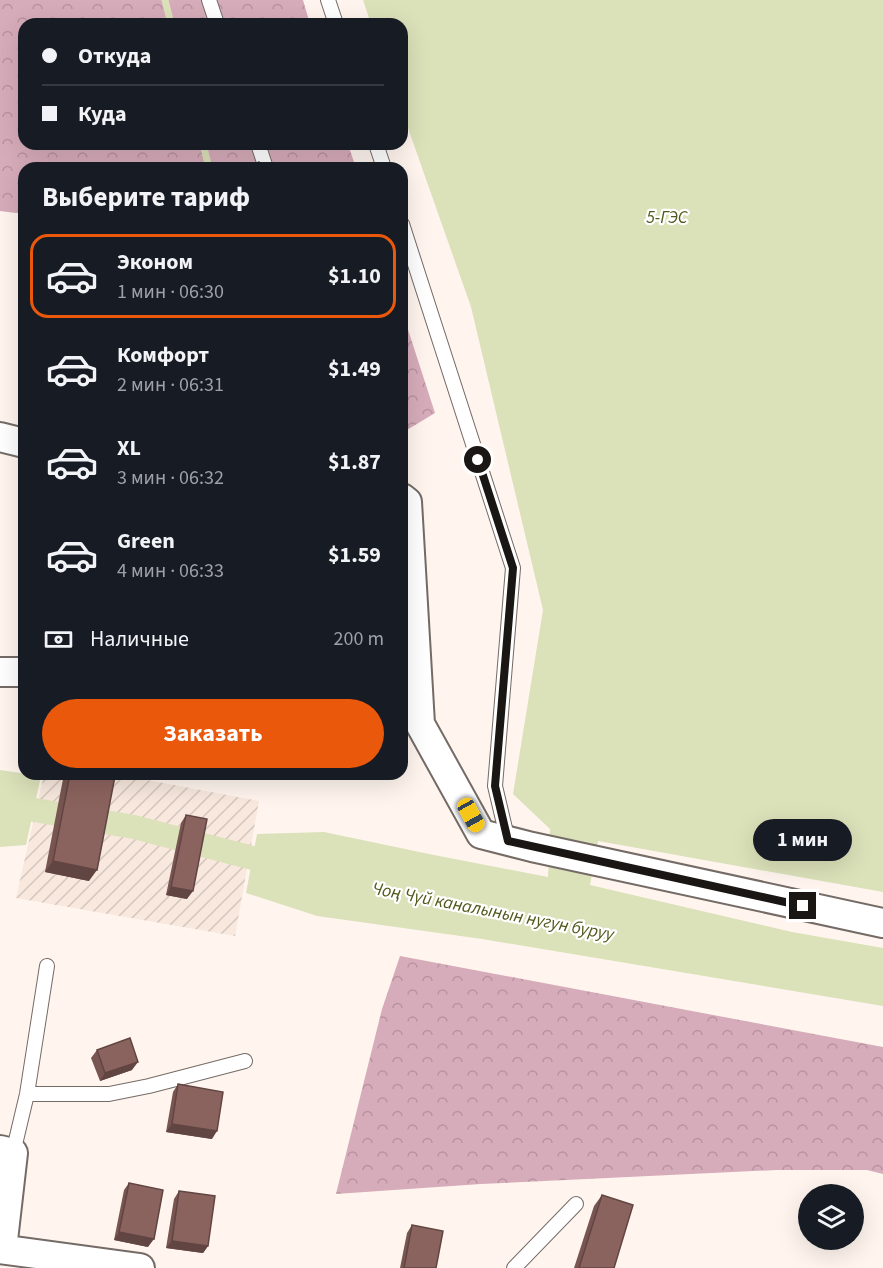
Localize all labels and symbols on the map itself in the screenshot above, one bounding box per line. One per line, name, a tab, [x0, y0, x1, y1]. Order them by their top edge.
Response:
water label: 5-ГЭС	[646, 205, 688, 230]
route start	[464, 446, 491, 473]
car	[454, 795, 488, 835]
callout: 1 мин	[754, 819, 852, 861]
water label: Чоң Чүй каналынын нугун буруу	[370, 876, 617, 947]
route end	[789, 892, 816, 919]

